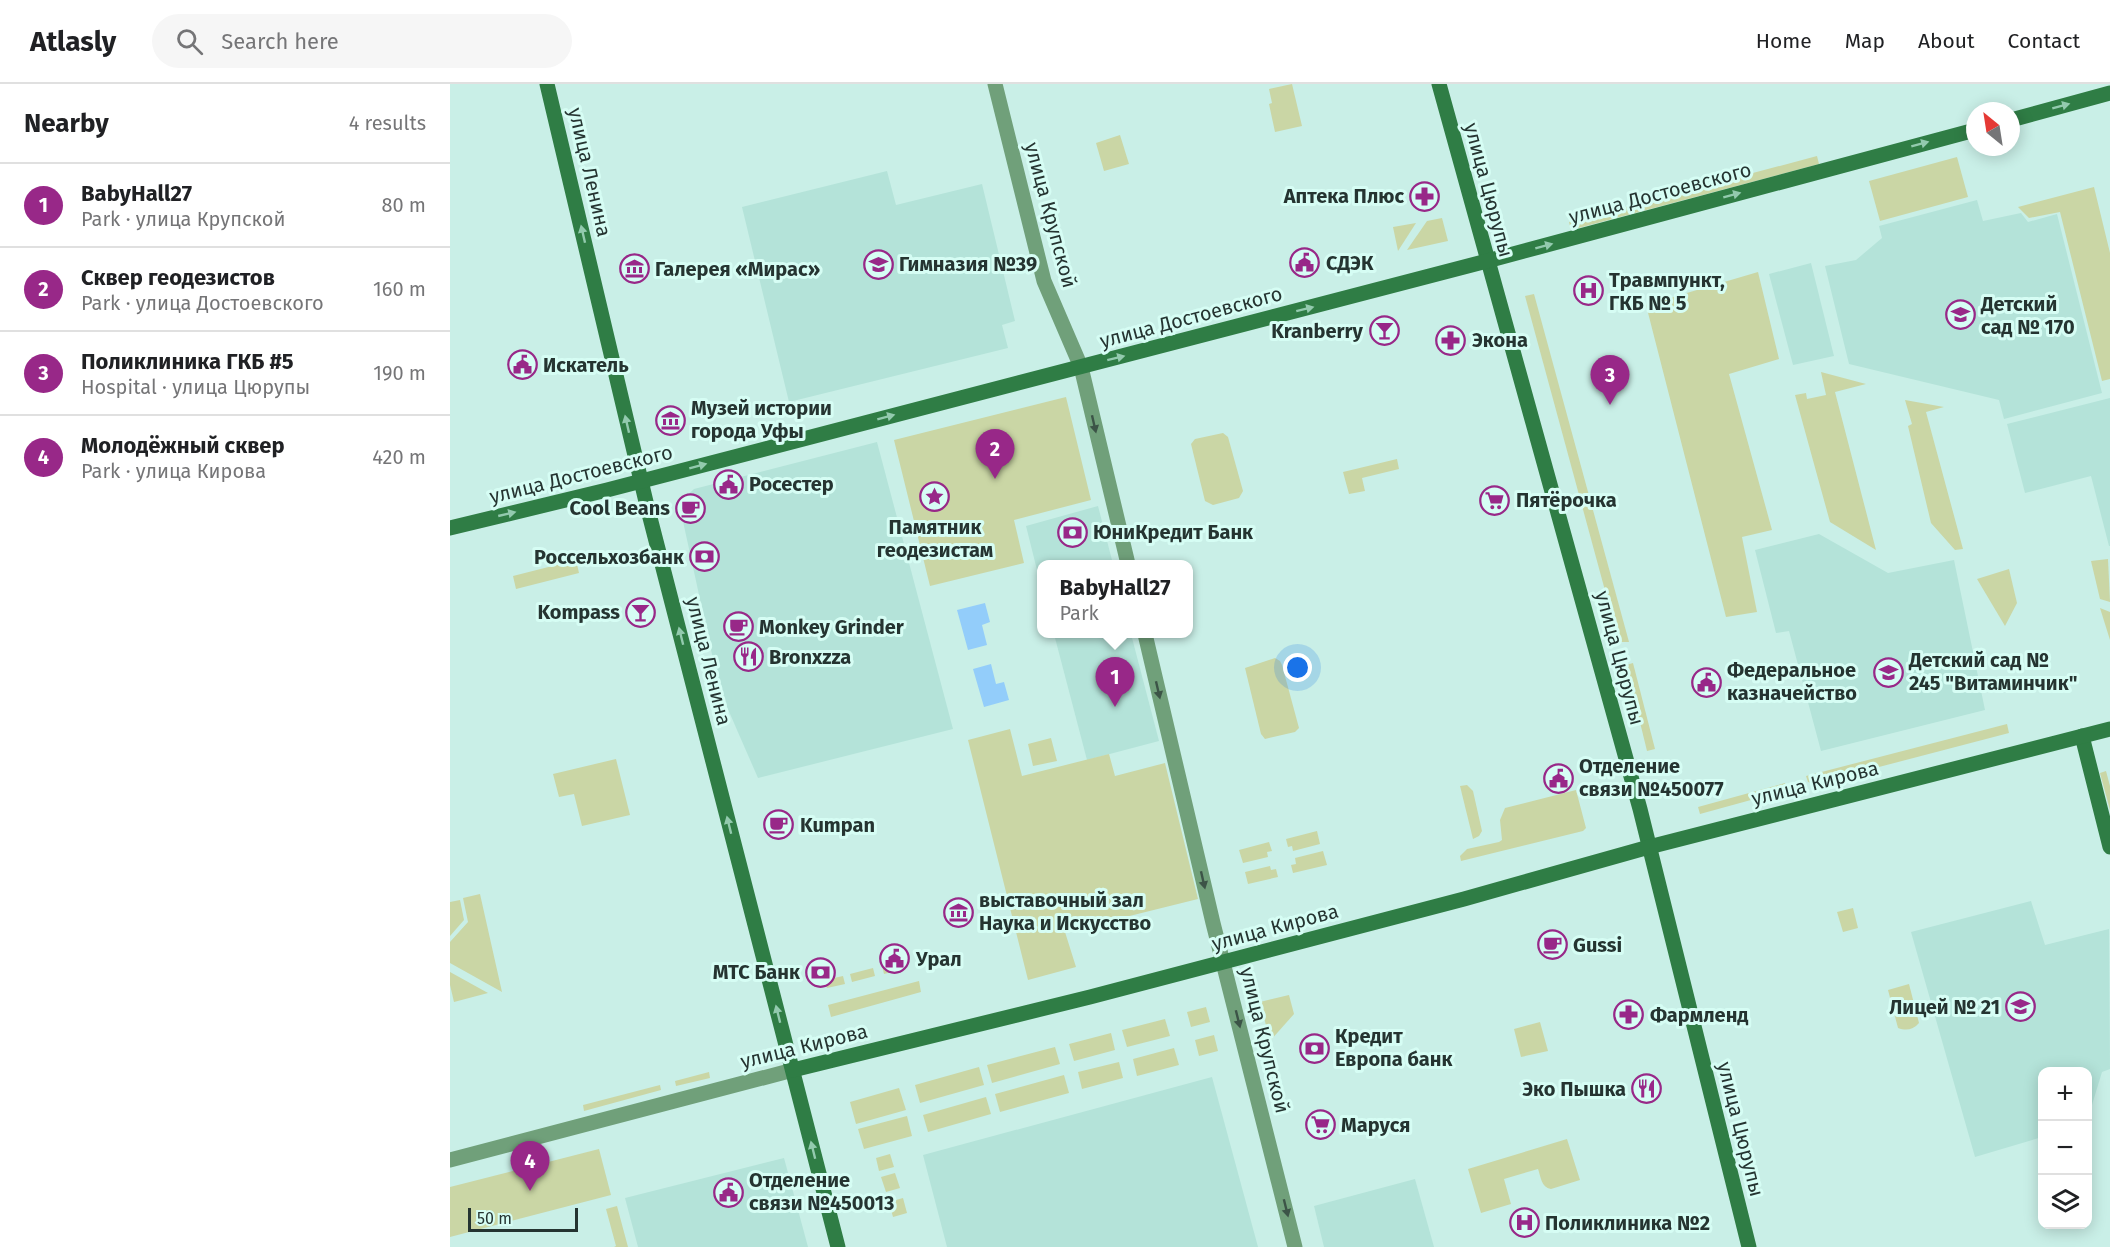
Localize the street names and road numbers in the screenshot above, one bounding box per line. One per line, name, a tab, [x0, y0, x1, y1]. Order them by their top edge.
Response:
street label: улица Ленина	[563, 105, 617, 239]
street label: улица Цюрупы	[1460, 120, 1518, 260]
street label: улица Крупской	[1020, 140, 1082, 290]
street label: улица Достоевского	[1566, 157, 1754, 229]
street label: улица Достоевского	[1097, 281, 1285, 353]
street label: улица Достоевского	[487, 440, 675, 508]
street label: улица Цюрупы	[1591, 588, 1649, 728]
street label: улица Ленина	[681, 594, 737, 728]
street label: улица Кирова	[1749, 756, 1881, 810]
street label: улица Кирова	[1209, 899, 1341, 955]
street label: улица Крупской	[1235, 964, 1295, 1116]
street label: улица Кирова	[738, 1019, 870, 1073]
street label: улица Цюрупы	[1713, 1059, 1769, 1199]

